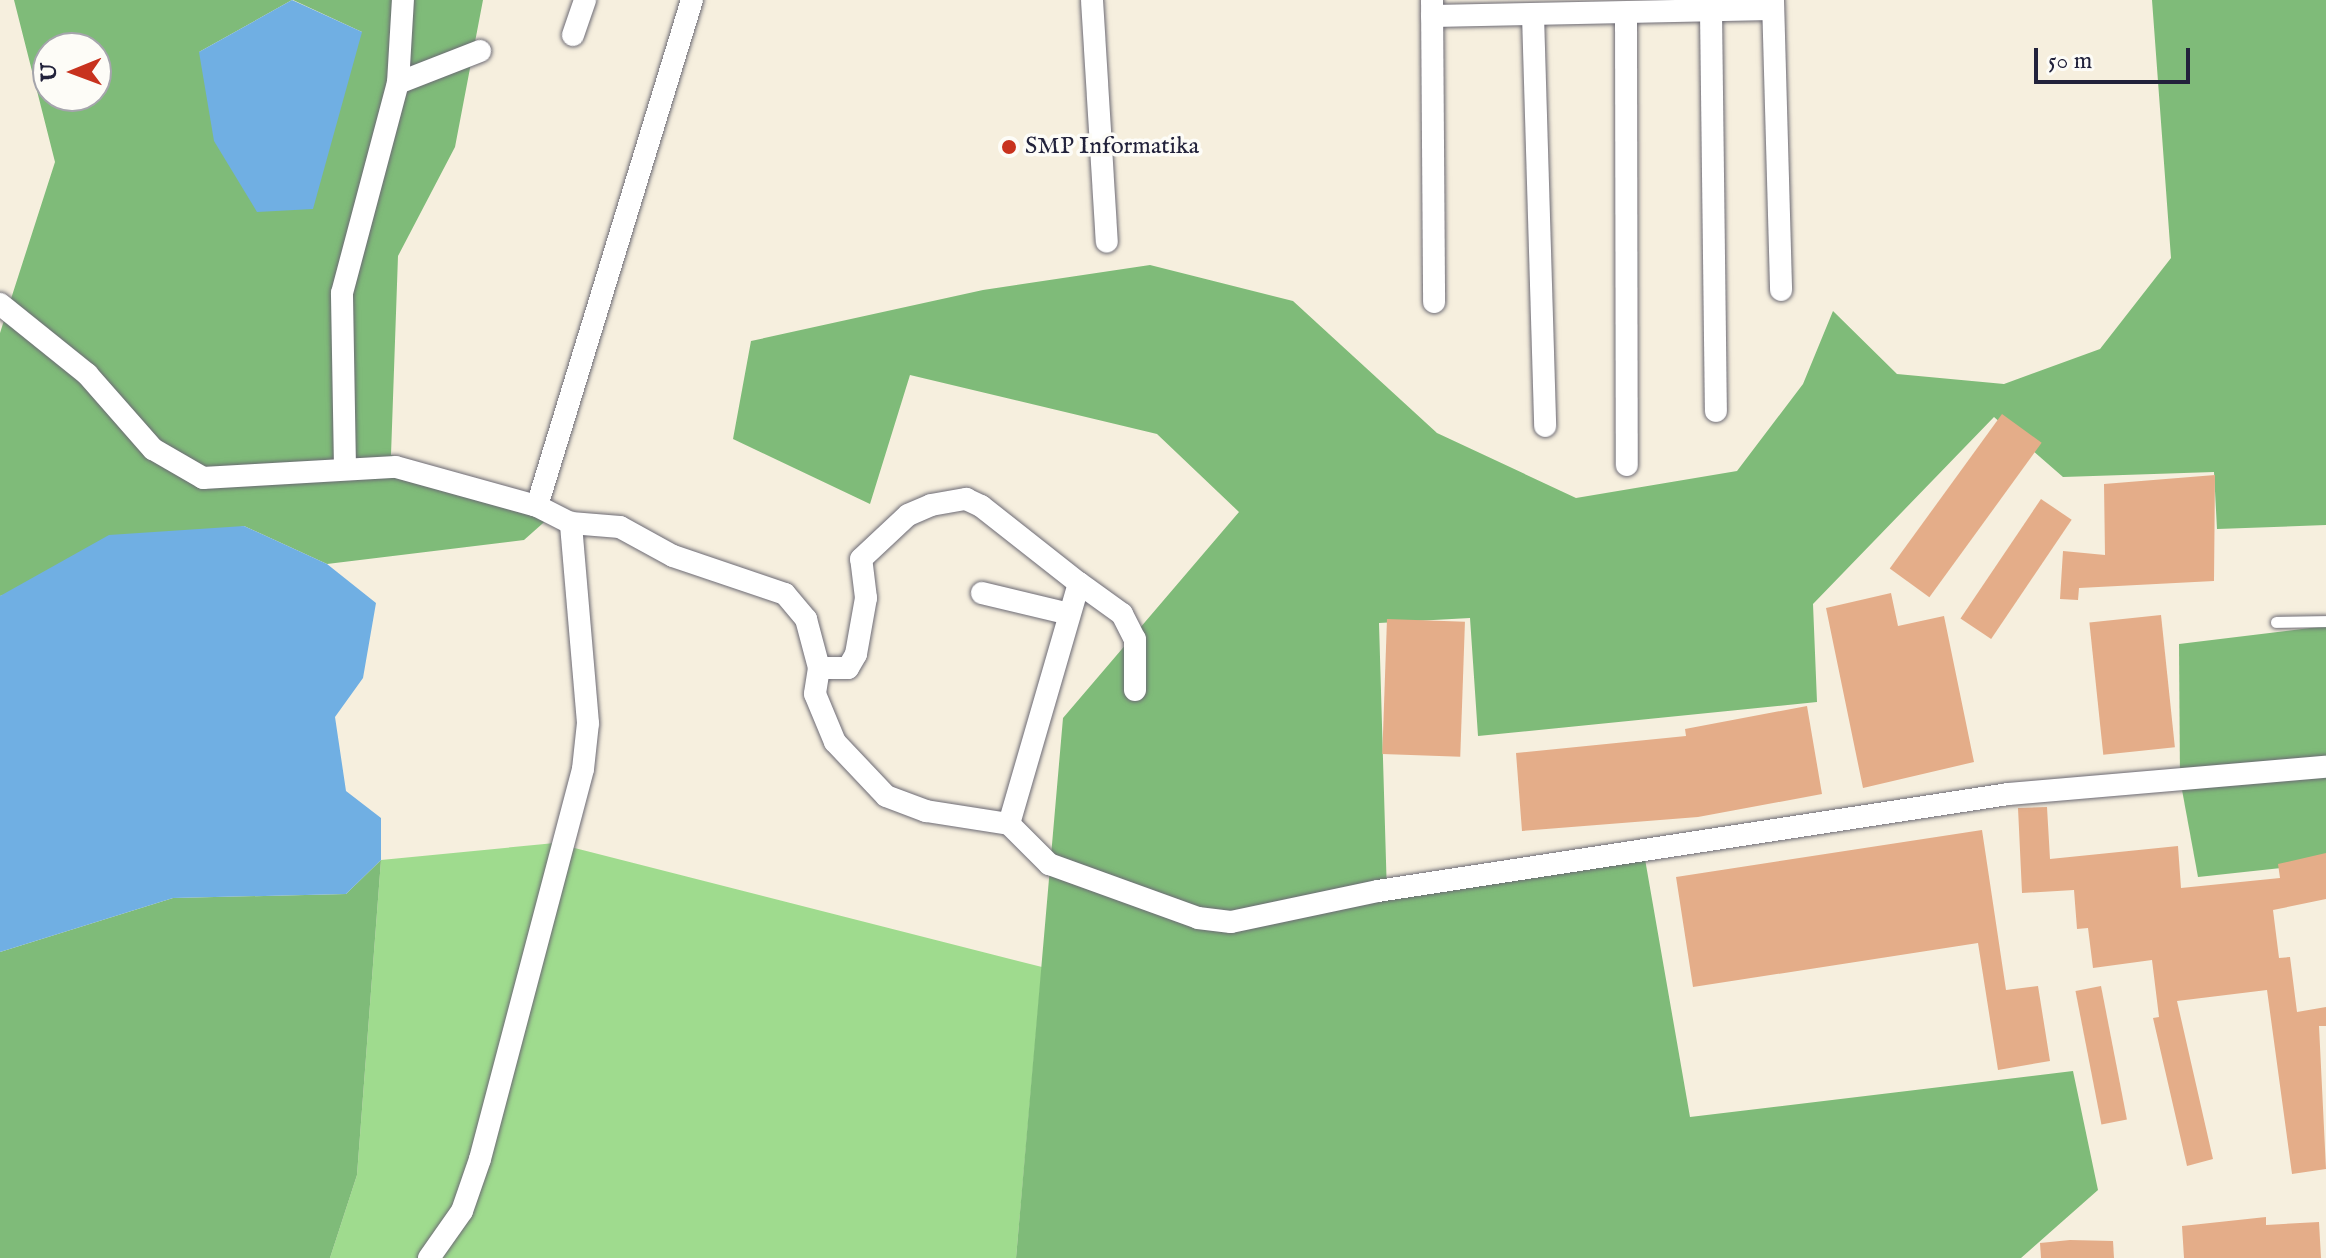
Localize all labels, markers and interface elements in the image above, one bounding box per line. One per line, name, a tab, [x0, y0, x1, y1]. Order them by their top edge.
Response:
north arrow	[32, 32, 112, 112]
scale bar	[2038, 32, 2194, 82]
text: 50 m	[2048, 46, 2092, 77]
text: U	[36, 63, 64, 82]
place label: SMP Informatika	[1025, 133, 1199, 161]
marker: SMP Informatika	[1000, 138, 1018, 156]

